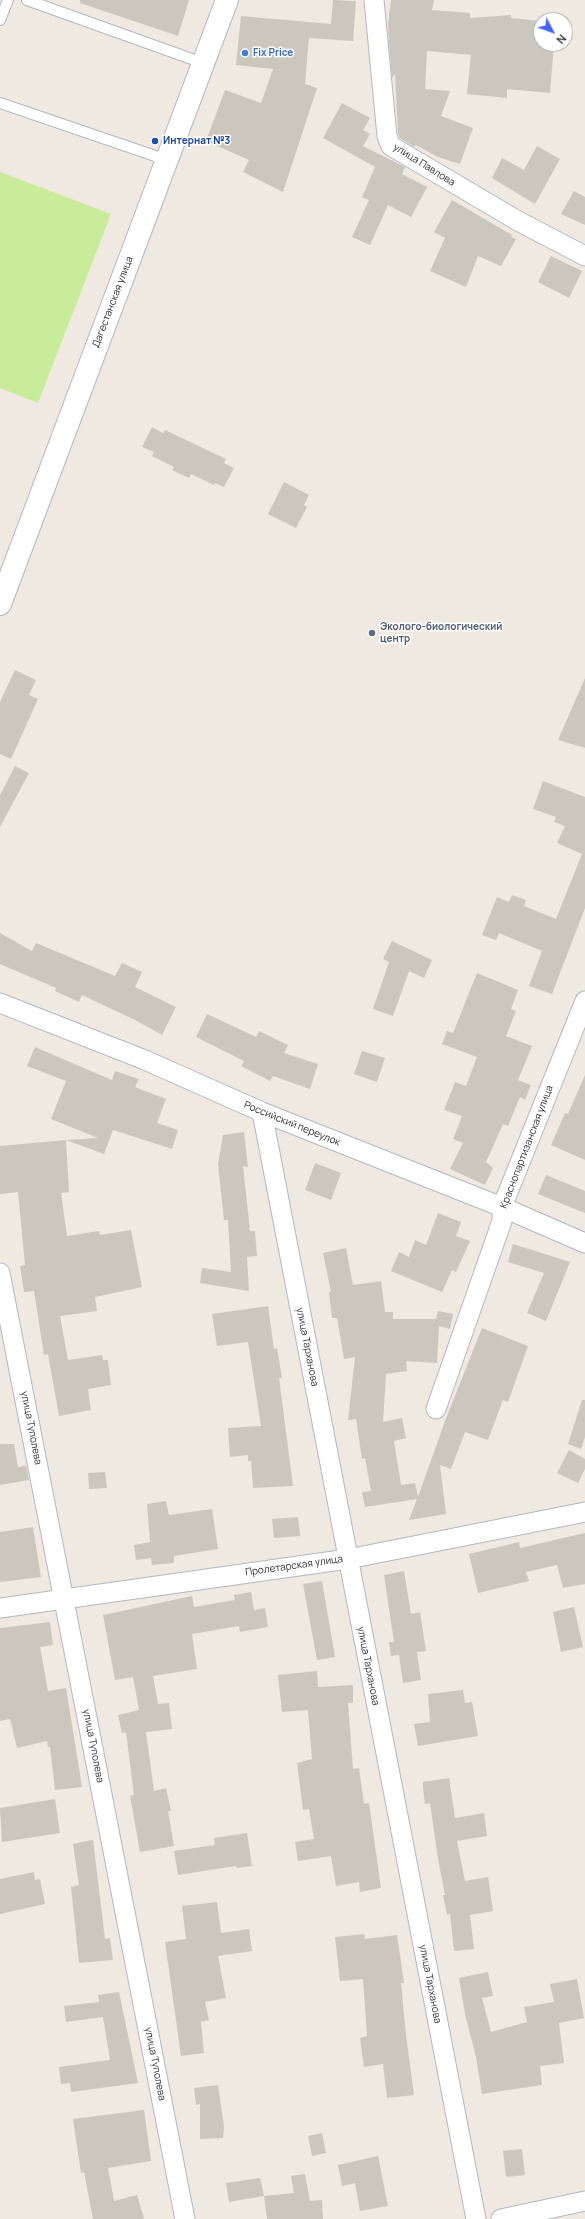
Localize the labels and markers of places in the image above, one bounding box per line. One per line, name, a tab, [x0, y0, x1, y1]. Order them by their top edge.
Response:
place label: Fix Price	[253, 47, 293, 59]
marker: Fix Price	[240, 48, 250, 58]
place label: Интернат №3	[163, 135, 230, 147]
marker: Интернат №3	[150, 136, 160, 146]
place label: Эколого-биологический центр	[380, 621, 502, 644]
marker: Эколого-биологический центр	[367, 628, 377, 638]

